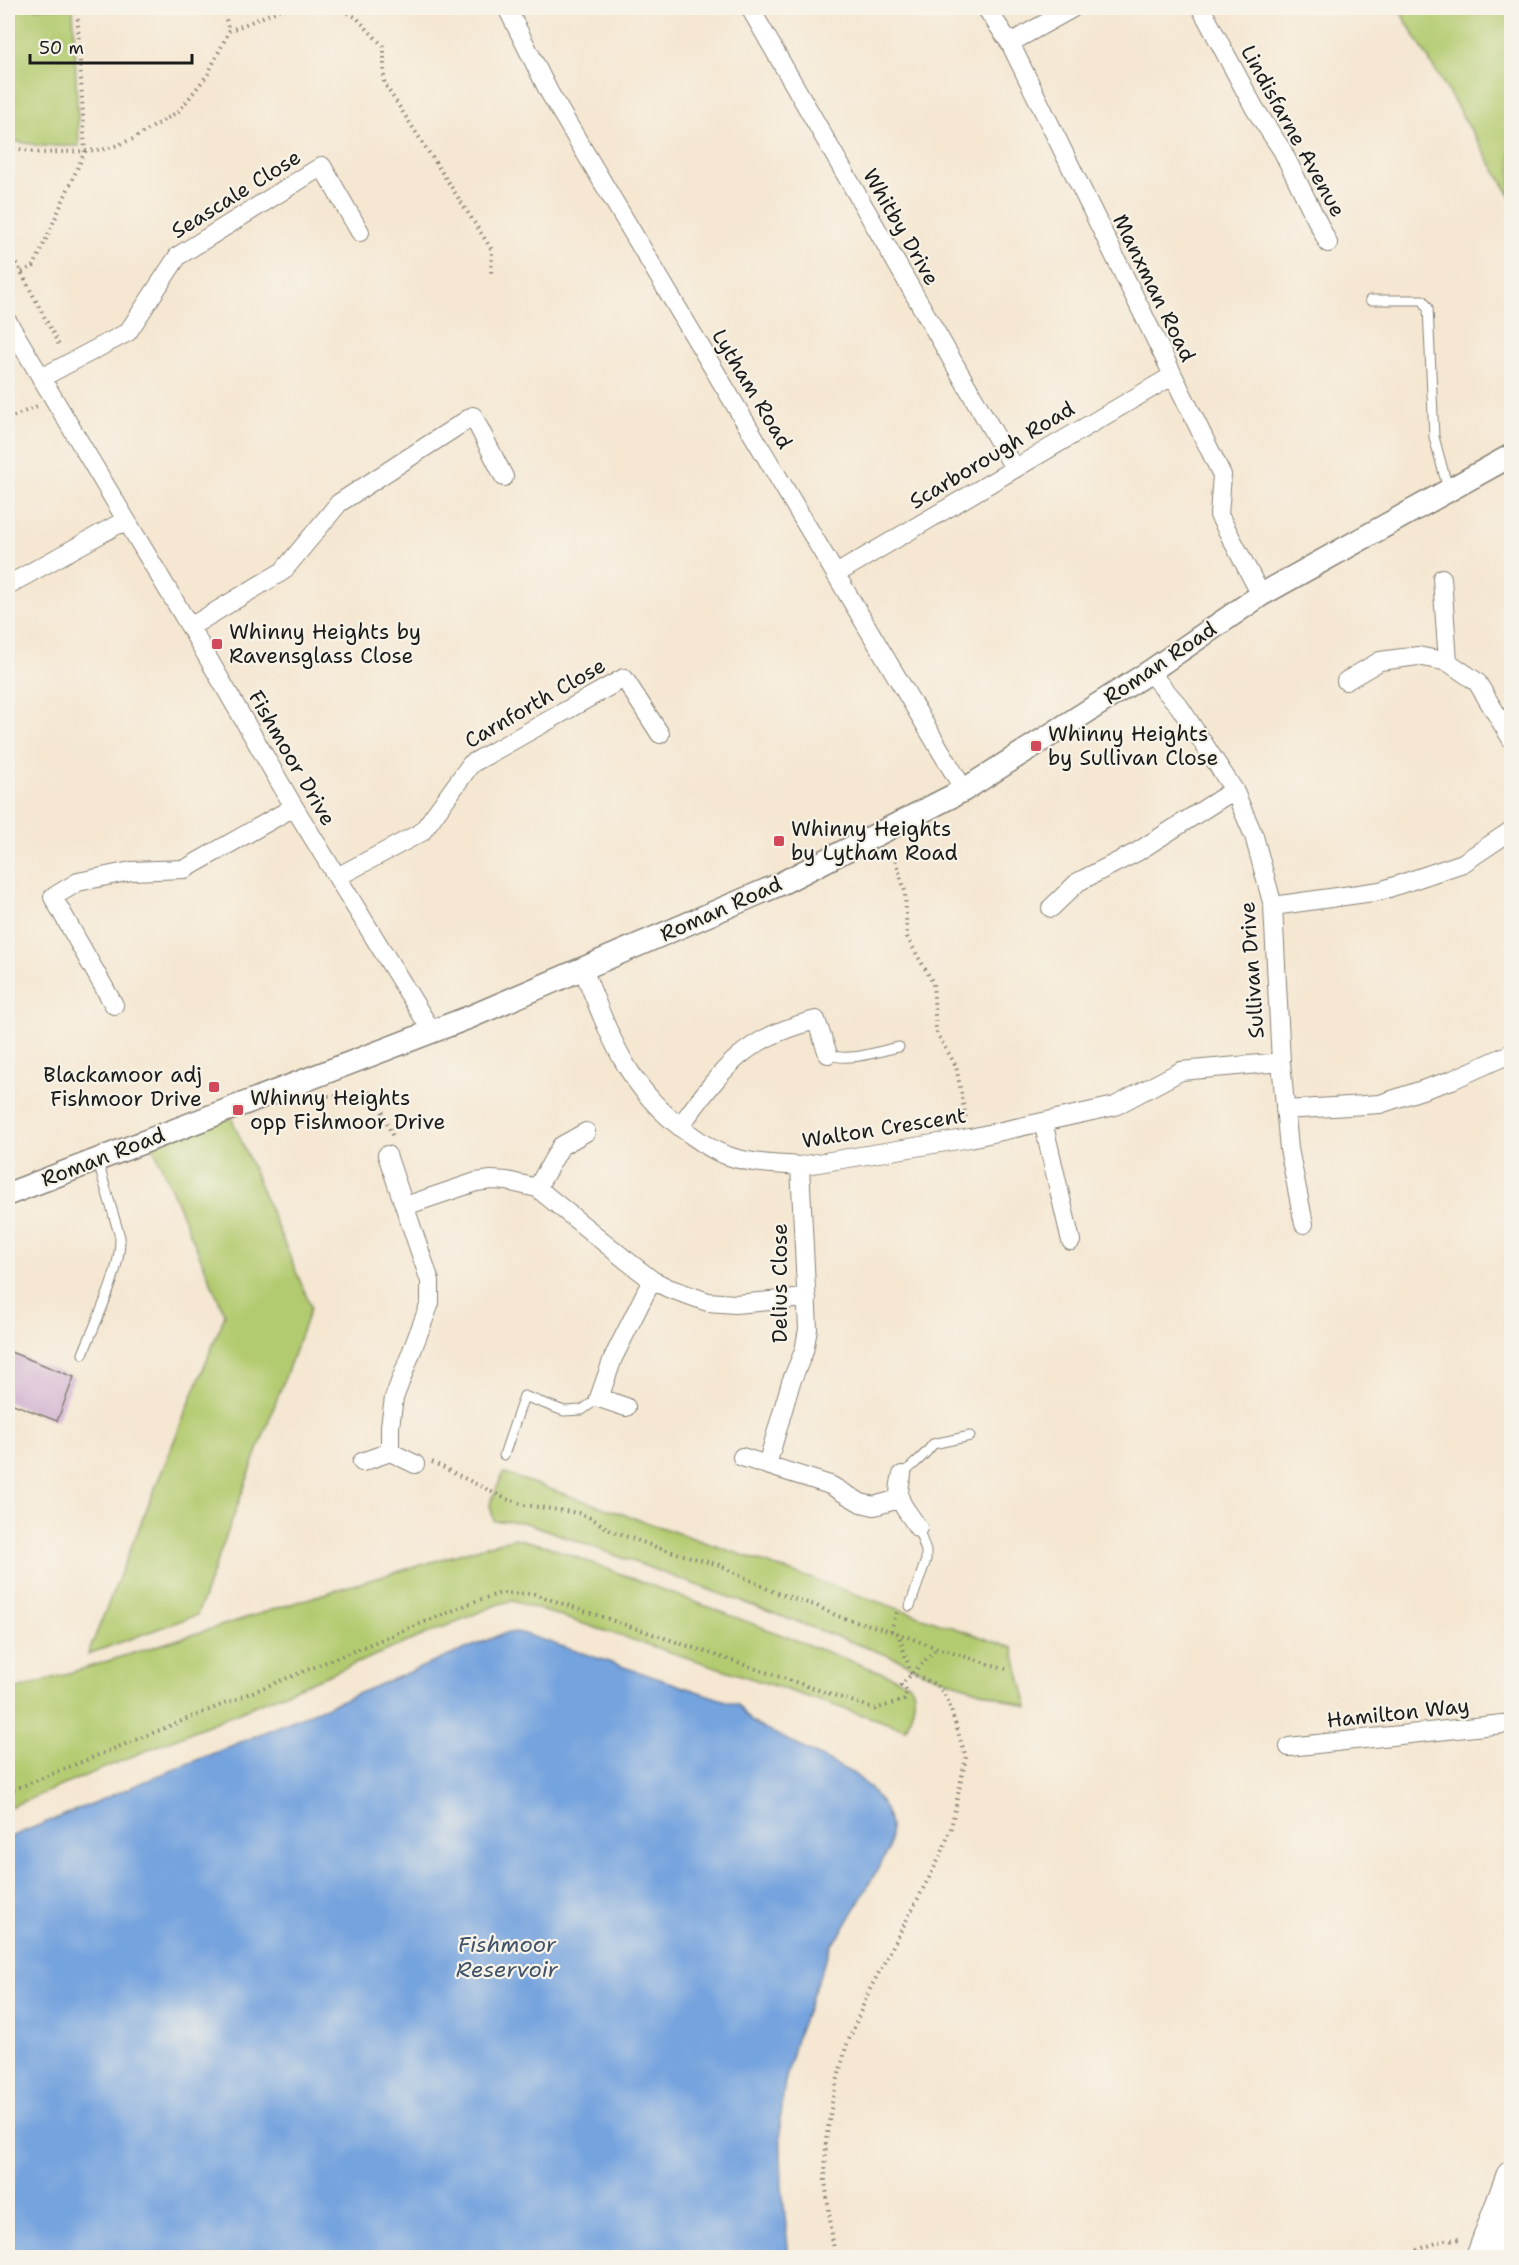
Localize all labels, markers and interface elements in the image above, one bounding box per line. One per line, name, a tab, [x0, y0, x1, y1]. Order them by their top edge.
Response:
scale bar	[30, 27, 192, 65]
text: 50 m	[39, 36, 84, 60]
street label: Lindisfarne Avenue	[1234, 40, 1352, 222]
street label: Seascale Close	[166, 143, 306, 245]
street label: Whitby Drive	[856, 164, 946, 290]
street label: Manxman Road	[1106, 210, 1202, 366]
street label: Lytham Road	[705, 324, 799, 454]
street label: Scarborough Road	[904, 395, 1080, 515]
street label: Roman Road	[1098, 615, 1222, 711]
place label: Whinny Heights by Ravensglass Close	[229, 618, 421, 670]
marker: Whinny Heights by Ravensglass Close	[210, 637, 224, 651]
street label: Carnforth Close	[459, 651, 611, 755]
street label: Fishmoor Drive	[242, 685, 342, 831]
place label: Whinny Heights by Sullivan Close	[1048, 720, 1218, 772]
marker: Whinny Heights by Sullivan Close	[1029, 739, 1043, 753]
place label: Whinny Heights by Lytham Road	[791, 815, 958, 867]
marker: Whinny Heights by Lytham Road	[772, 834, 786, 848]
street label: Roman Road	[656, 870, 786, 948]
street label: Sullivan Drive	[1233, 901, 1271, 1039]
place label: Blackamoor adj Fishmoor Drive	[43, 1061, 202, 1113]
marker: Blackamoor adj Fishmoor Drive	[207, 1080, 221, 1094]
place label: Whinny Heights opp Fishmoor Drive	[250, 1084, 445, 1136]
street label: Walton Crescent	[800, 1101, 968, 1155]
marker: Whinny Heights opp Fishmoor Drive	[231, 1103, 245, 1117]
street label: Roman Road	[37, 1121, 169, 1193]
street label: Delius Close	[766, 1223, 794, 1343]
street label: Hamilton Way	[1325, 1692, 1471, 1734]
water label: Fishmoor Reservoir	[456, 1930, 559, 1984]

